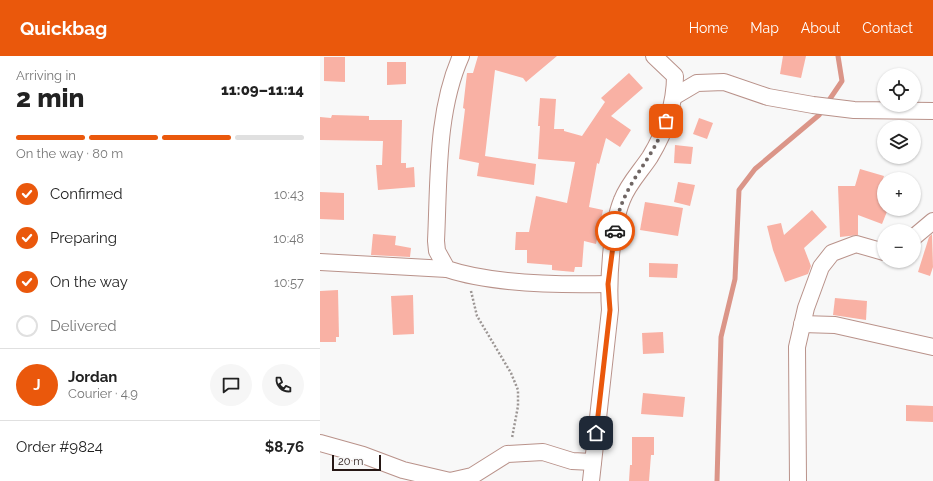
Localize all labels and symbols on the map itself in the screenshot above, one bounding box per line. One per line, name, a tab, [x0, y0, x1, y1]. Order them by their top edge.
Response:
pin	[649, 104, 683, 138]
courier	[595, 211, 635, 251]
pin	[579, 416, 613, 450]
scale bar	[332, 453, 381, 472]

